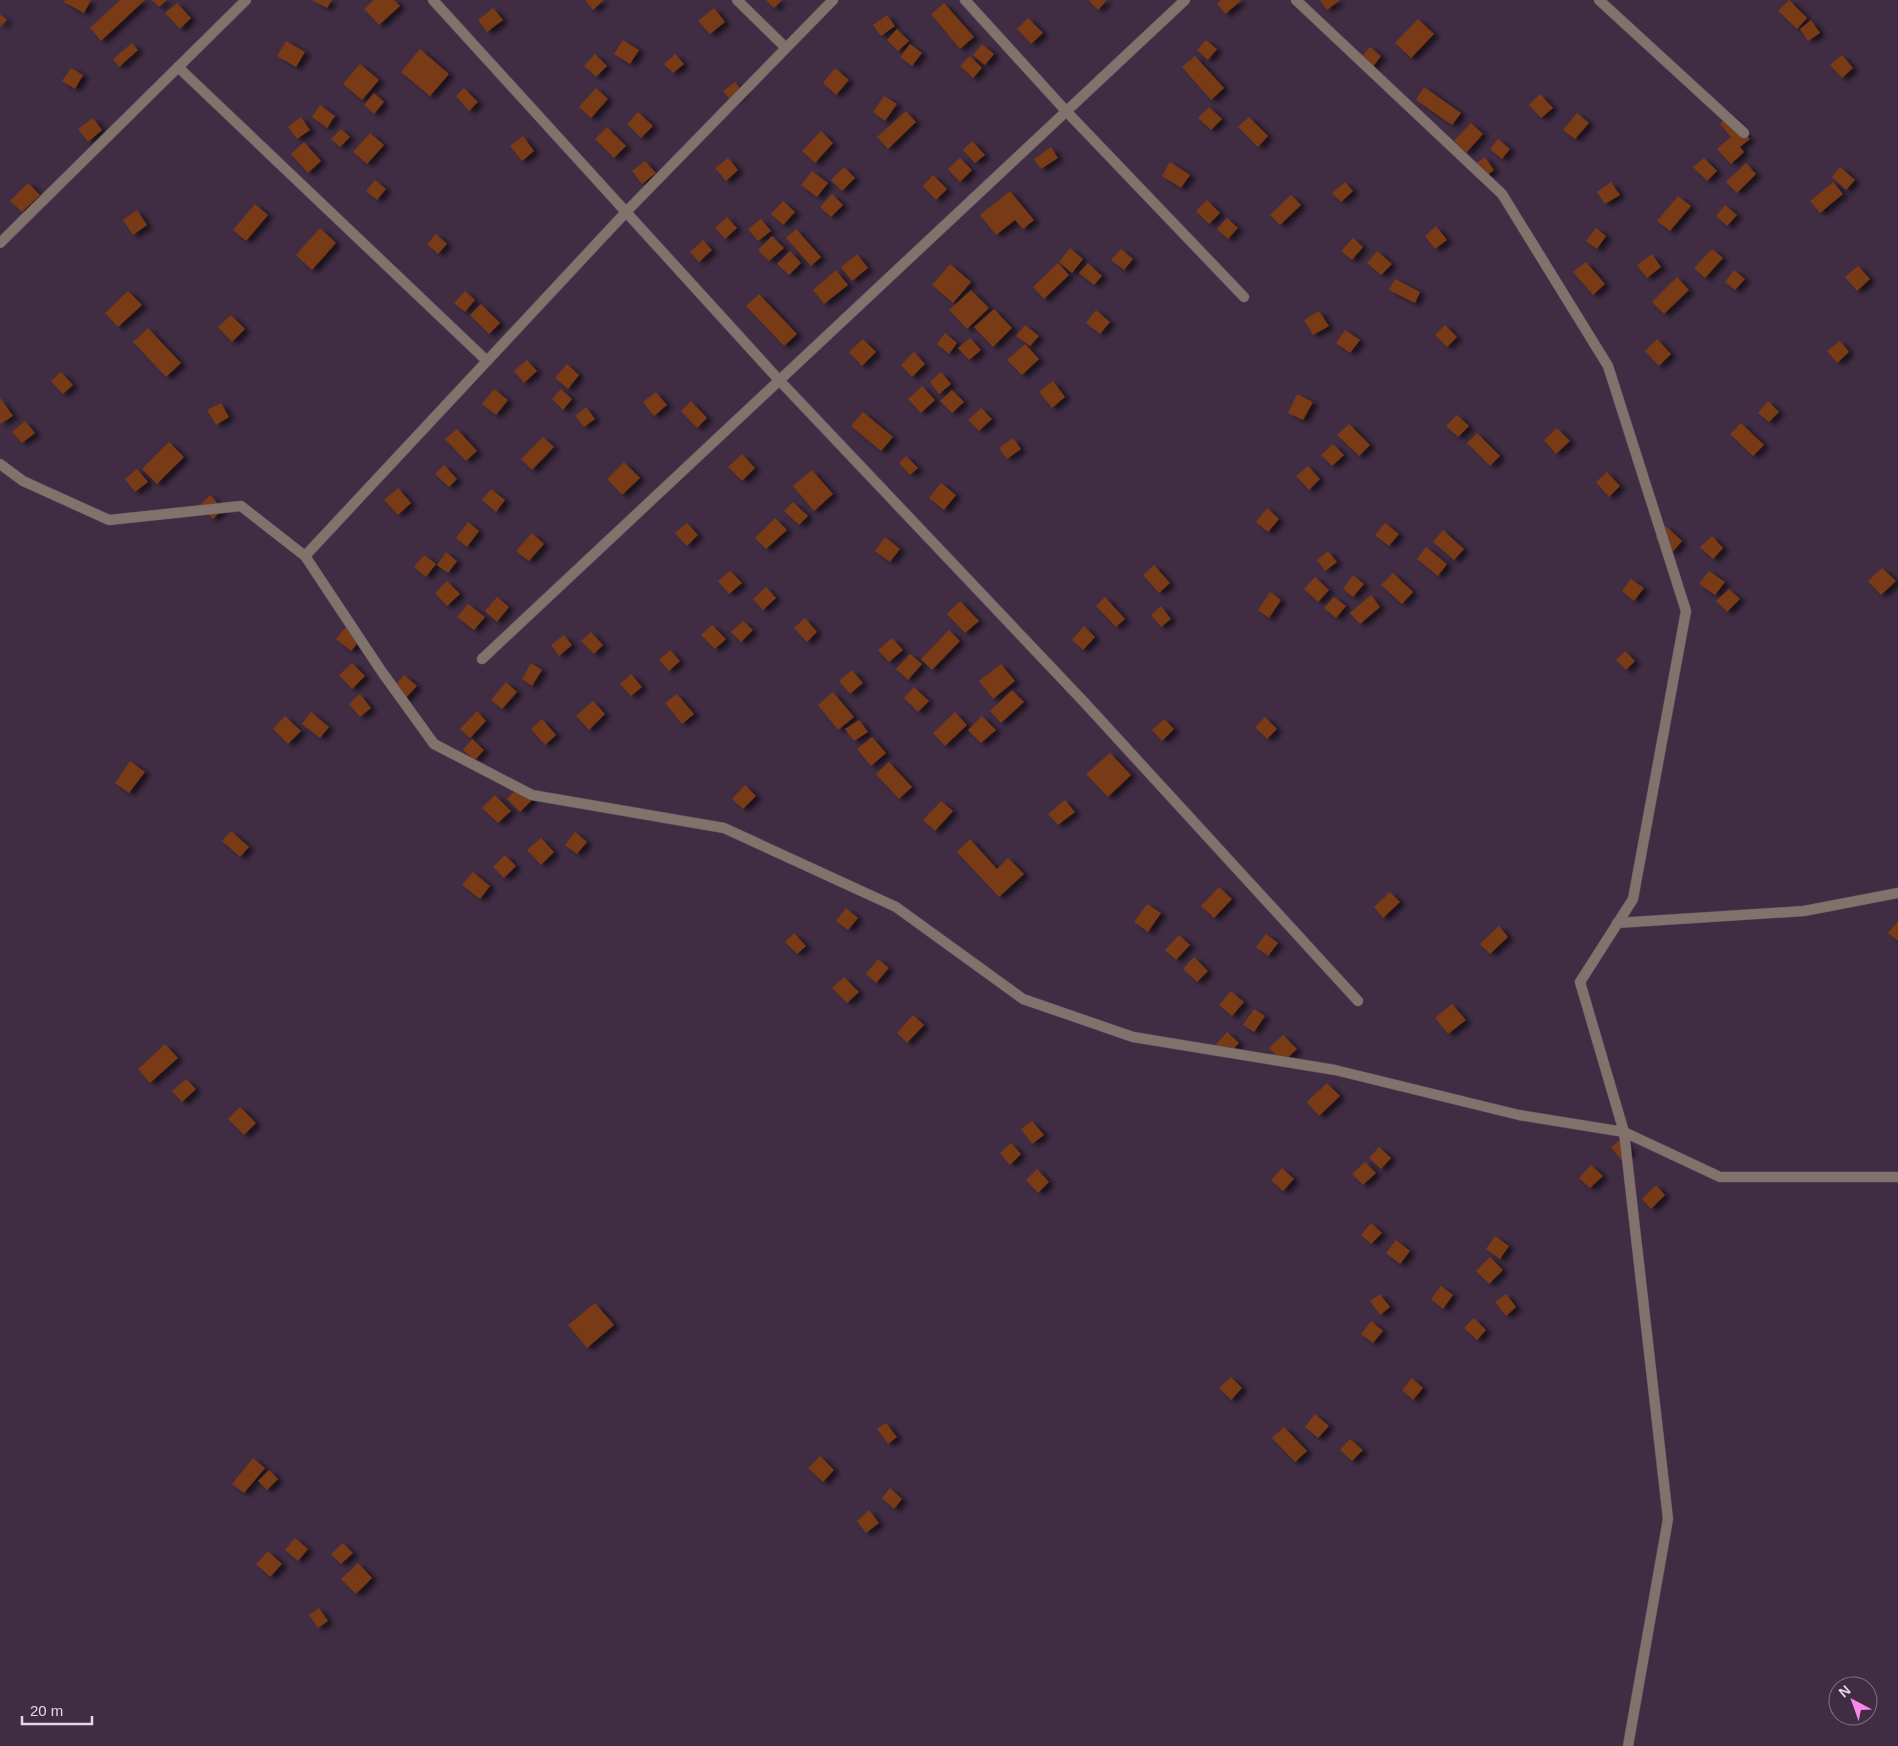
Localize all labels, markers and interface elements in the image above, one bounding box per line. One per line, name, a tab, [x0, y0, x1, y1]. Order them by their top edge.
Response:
north arrow	[1828, 1676, 1878, 1726]
text: N	[1835, 1682, 1854, 1701]
scale bar	[22, 1694, 92, 1726]
text: 20 m	[30, 1702, 63, 1719]

